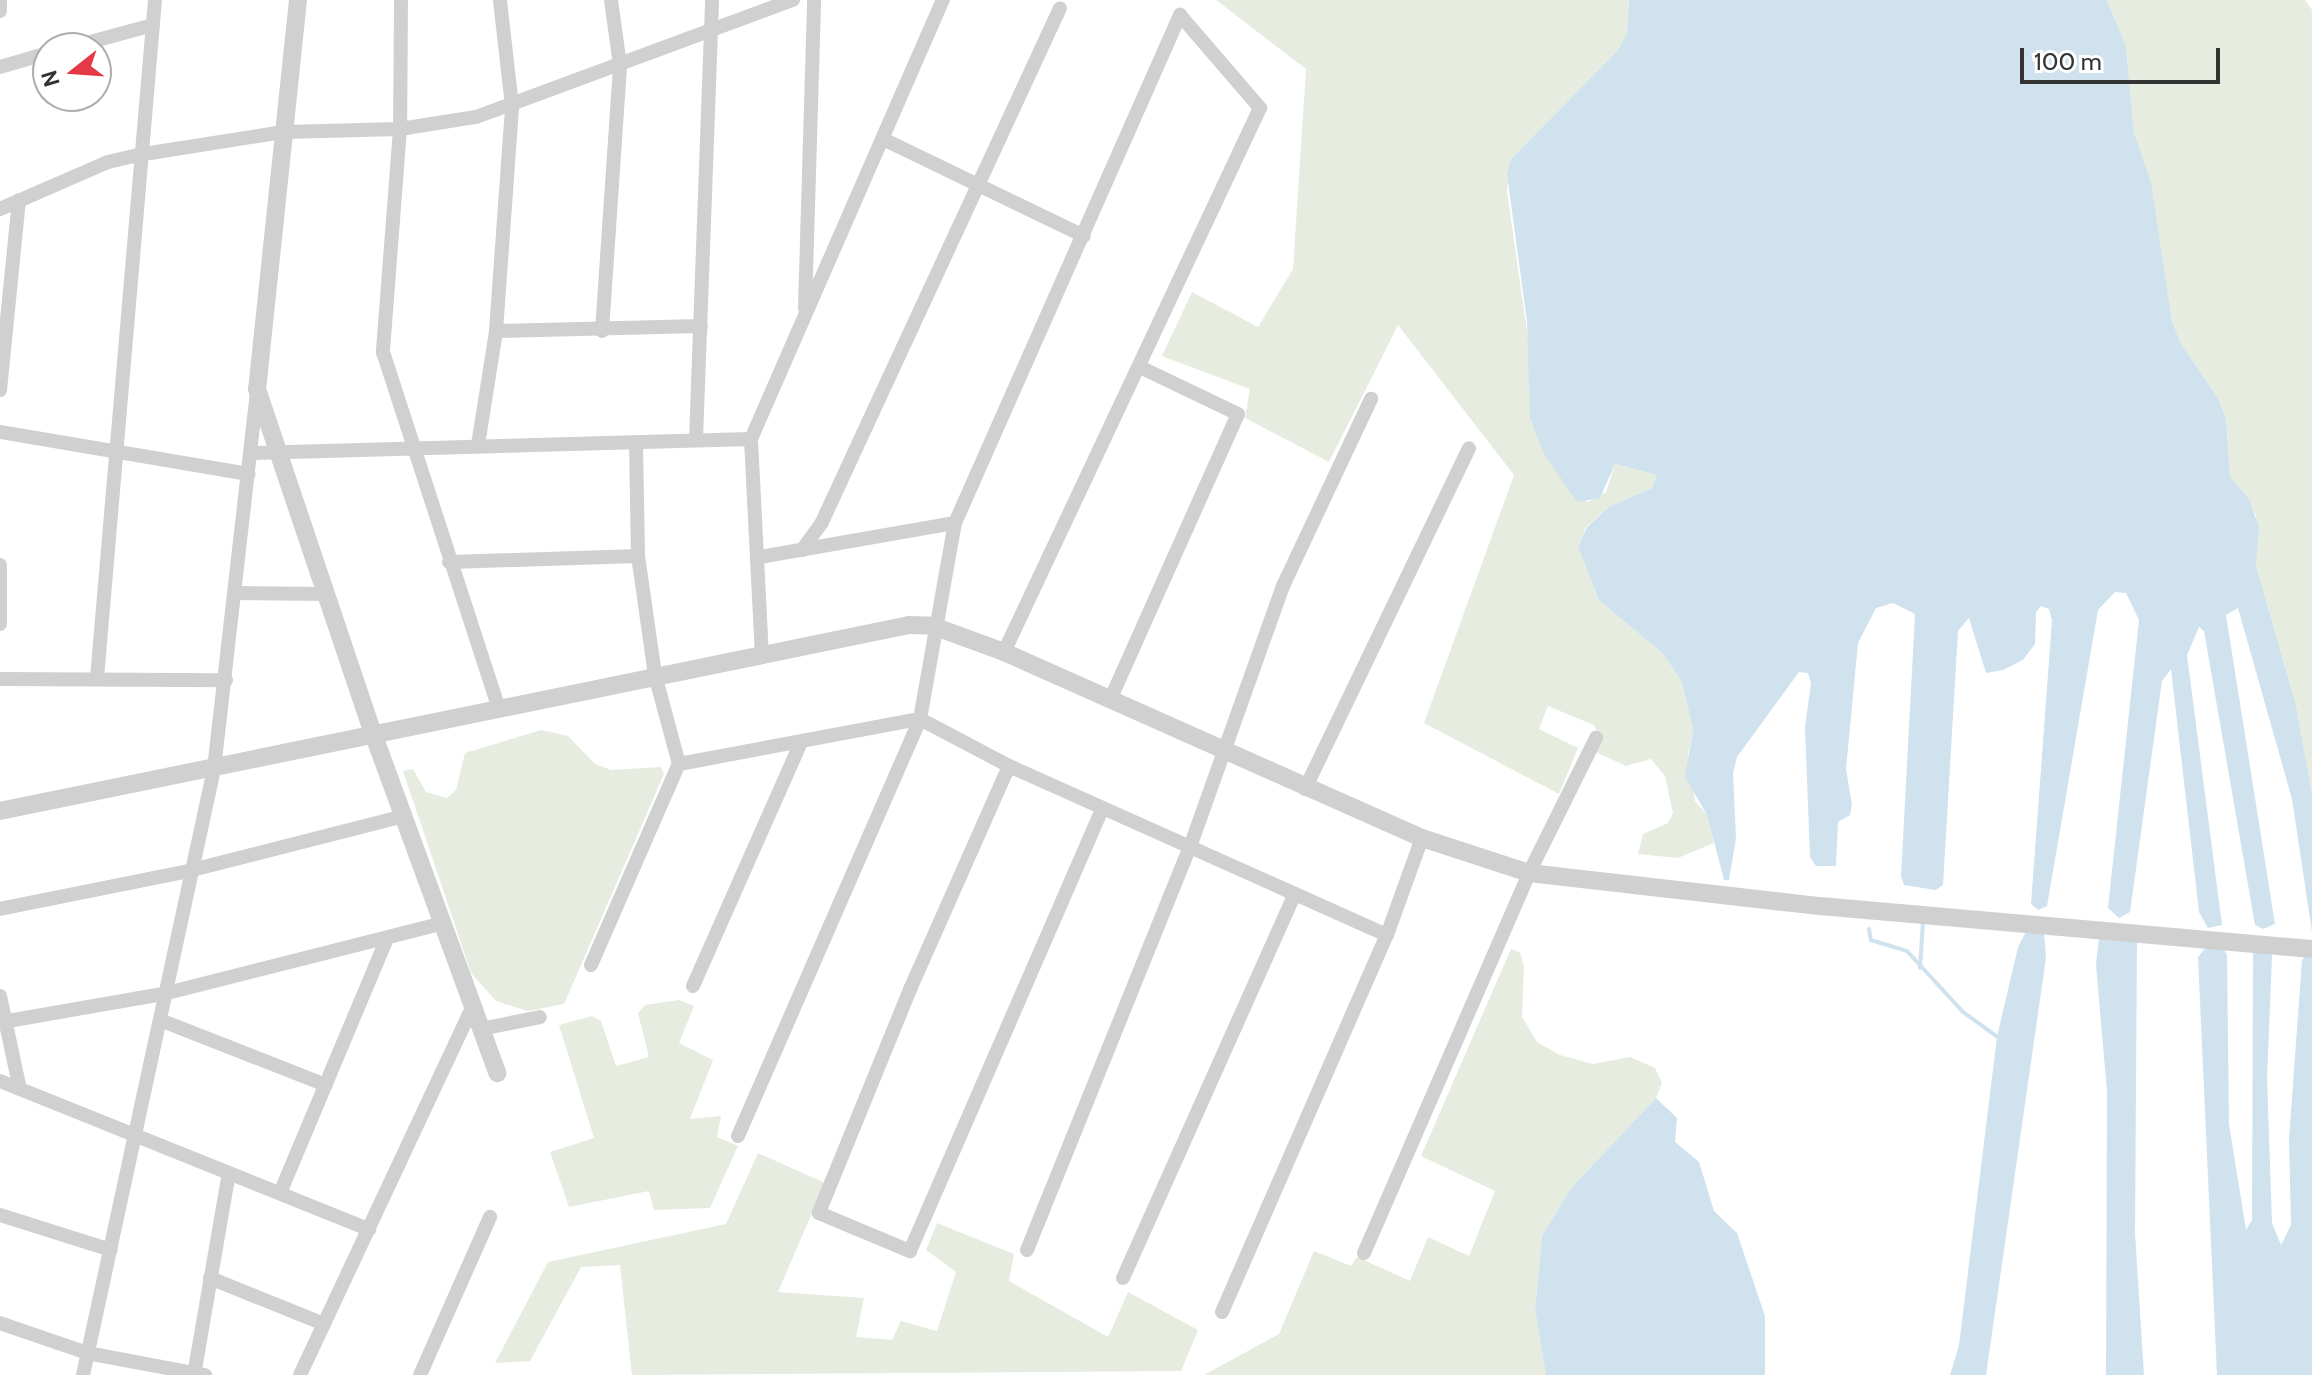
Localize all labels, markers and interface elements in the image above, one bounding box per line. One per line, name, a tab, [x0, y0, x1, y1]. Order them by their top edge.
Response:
north arrow	[32, 32, 112, 112]
scale bar	[2024, 32, 2224, 82]
text: 100 m	[2034, 47, 2102, 76]
text: N	[35, 67, 66, 90]

